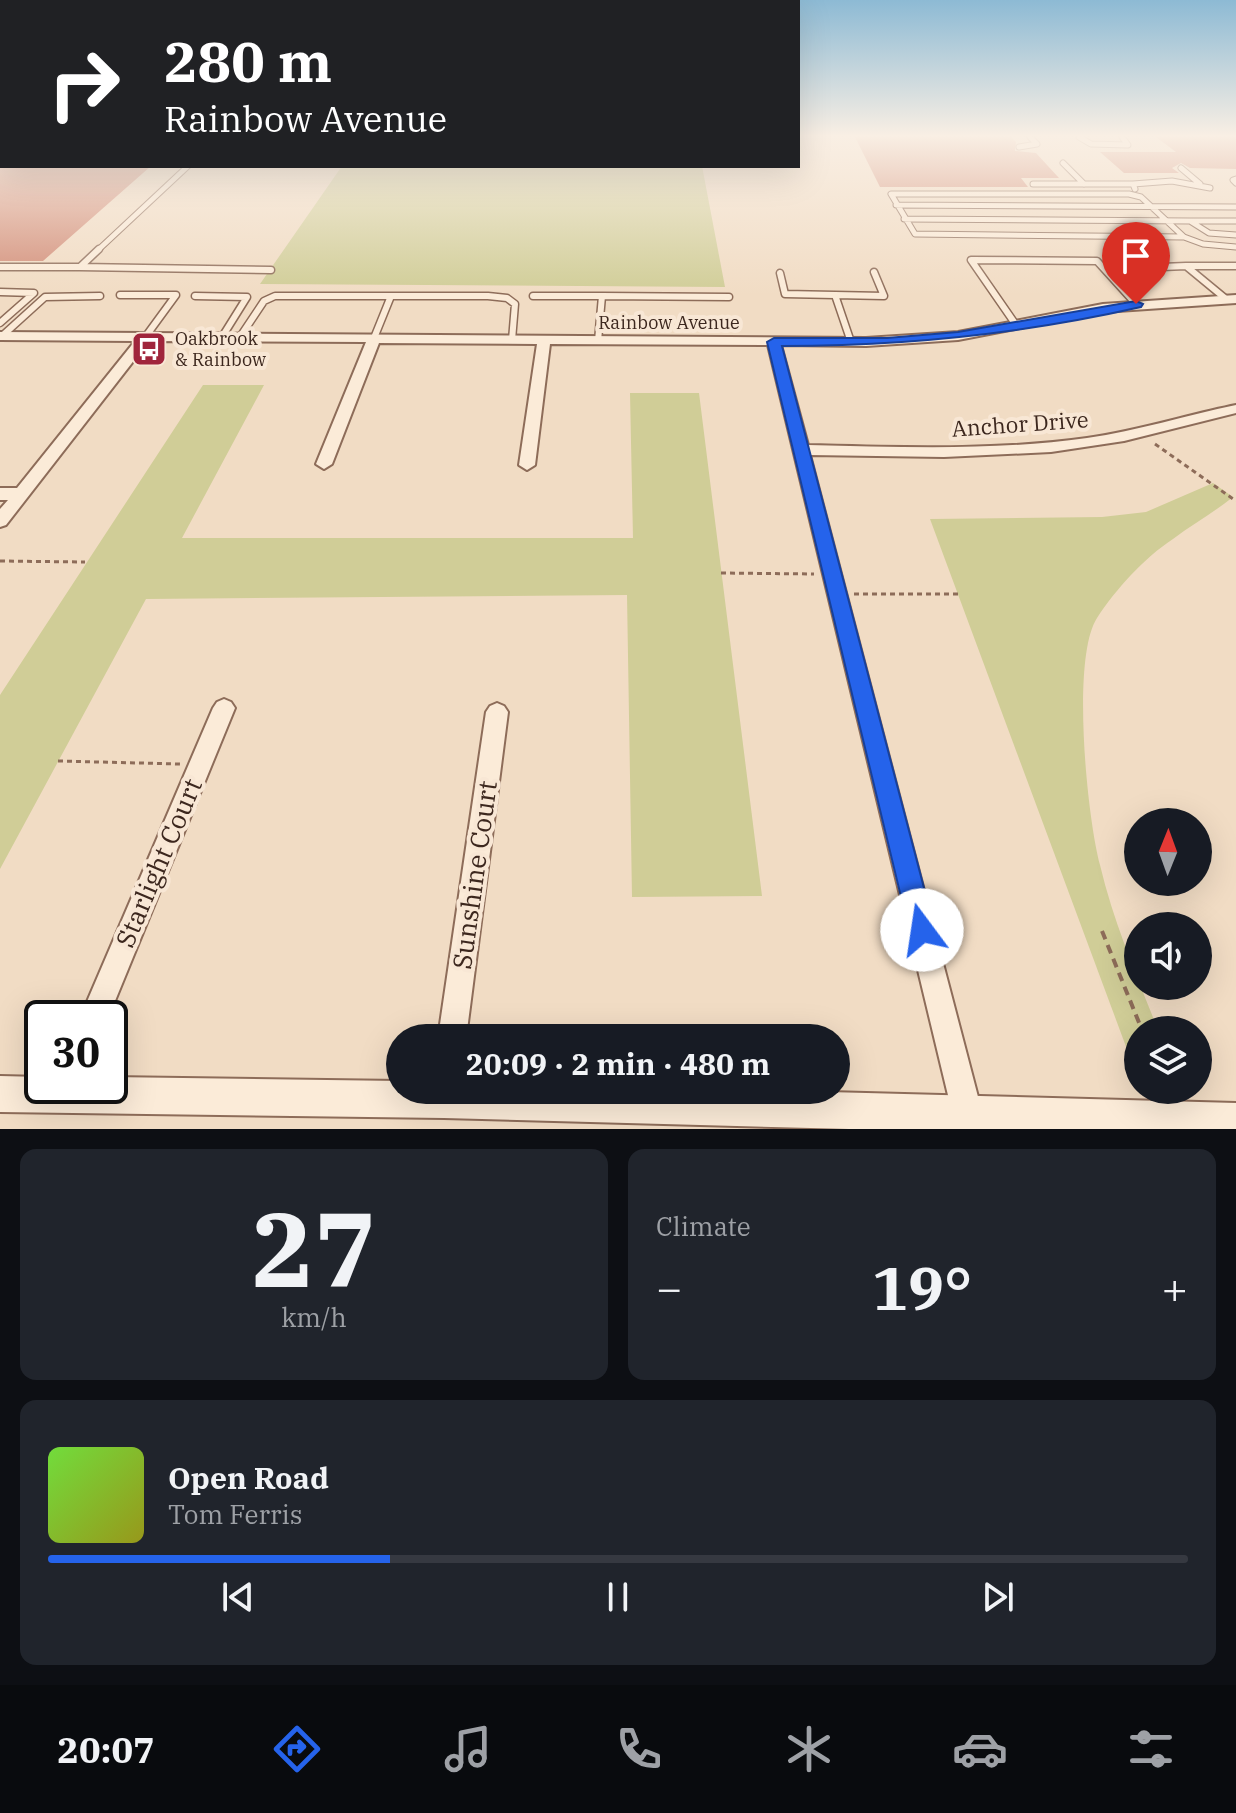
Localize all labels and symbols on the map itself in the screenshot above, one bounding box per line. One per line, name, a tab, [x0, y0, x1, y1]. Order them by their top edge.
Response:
pin	[1102, 222, 1170, 304]
street label: Rainbow Avenue	[598, 311, 740, 334]
place label: Oakbrook & Rainbow	[175, 327, 266, 371]
bus stop icon: Oakbrook & Rainbow	[130, 330, 168, 368]
street label: Anchor Drive	[951, 404, 1089, 443]
street label: Starlight Court	[107, 773, 209, 952]
street label: Sunshine Court	[444, 778, 504, 971]
north arrow	[1124, 808, 1212, 896]
position arrow	[880, 888, 964, 972]
speed limit sign: 30	[24, 1000, 128, 1104]

